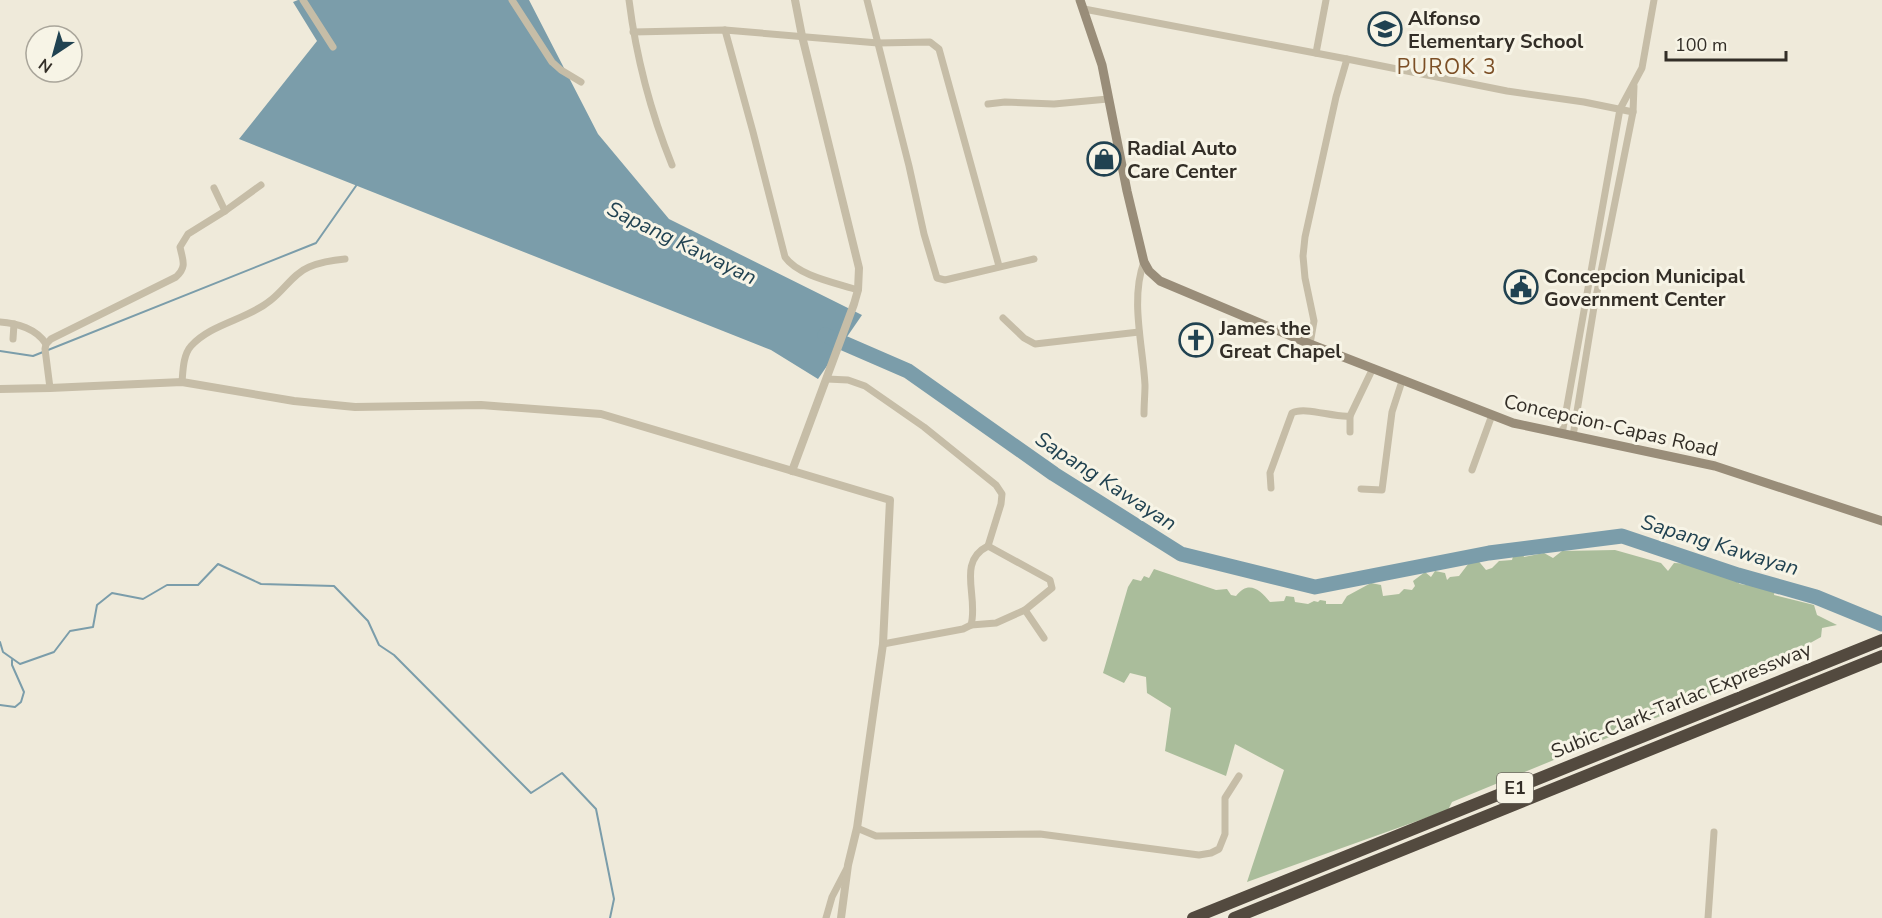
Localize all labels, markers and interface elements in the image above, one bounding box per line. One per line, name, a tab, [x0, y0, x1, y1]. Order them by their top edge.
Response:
place label: Alfonso Elementary School	[1408, 5, 1584, 55]
school or university icon: Alfonso Elementary School	[1367, 11, 1403, 47]
north arrow	[24, 24, 84, 84]
scale bar	[1666, 24, 1786, 62]
text: 100 m	[1675, 33, 1727, 57]
text: N	[34, 53, 57, 78]
district label: PUROK 3	[1397, 53, 1497, 81]
place label: Radial Auto Care Center	[1127, 135, 1237, 185]
shop icon: Radial Auto Care Center	[1086, 141, 1122, 177]
water label: Sapang Kawayan	[602, 195, 762, 291]
place label: Concepcion Municipal Government Center	[1544, 263, 1746, 313]
public building icon: Concepcion Municipal Government Center	[1503, 269, 1539, 305]
place label: James the Great Chapel	[1218, 315, 1342, 365]
church icon: James the Great Chapel	[1178, 322, 1214, 358]
street label: Concepcion-Capas Road	[1501, 388, 1720, 463]
water label: Sapang Kawayan	[1030, 425, 1182, 537]
water label: Sapang Kawayan	[1638, 508, 1802, 582]
street label: Subic-Clark-Tarlac Expressway	[1547, 635, 1816, 765]
road number: E1	[1497, 773, 1533, 803]

